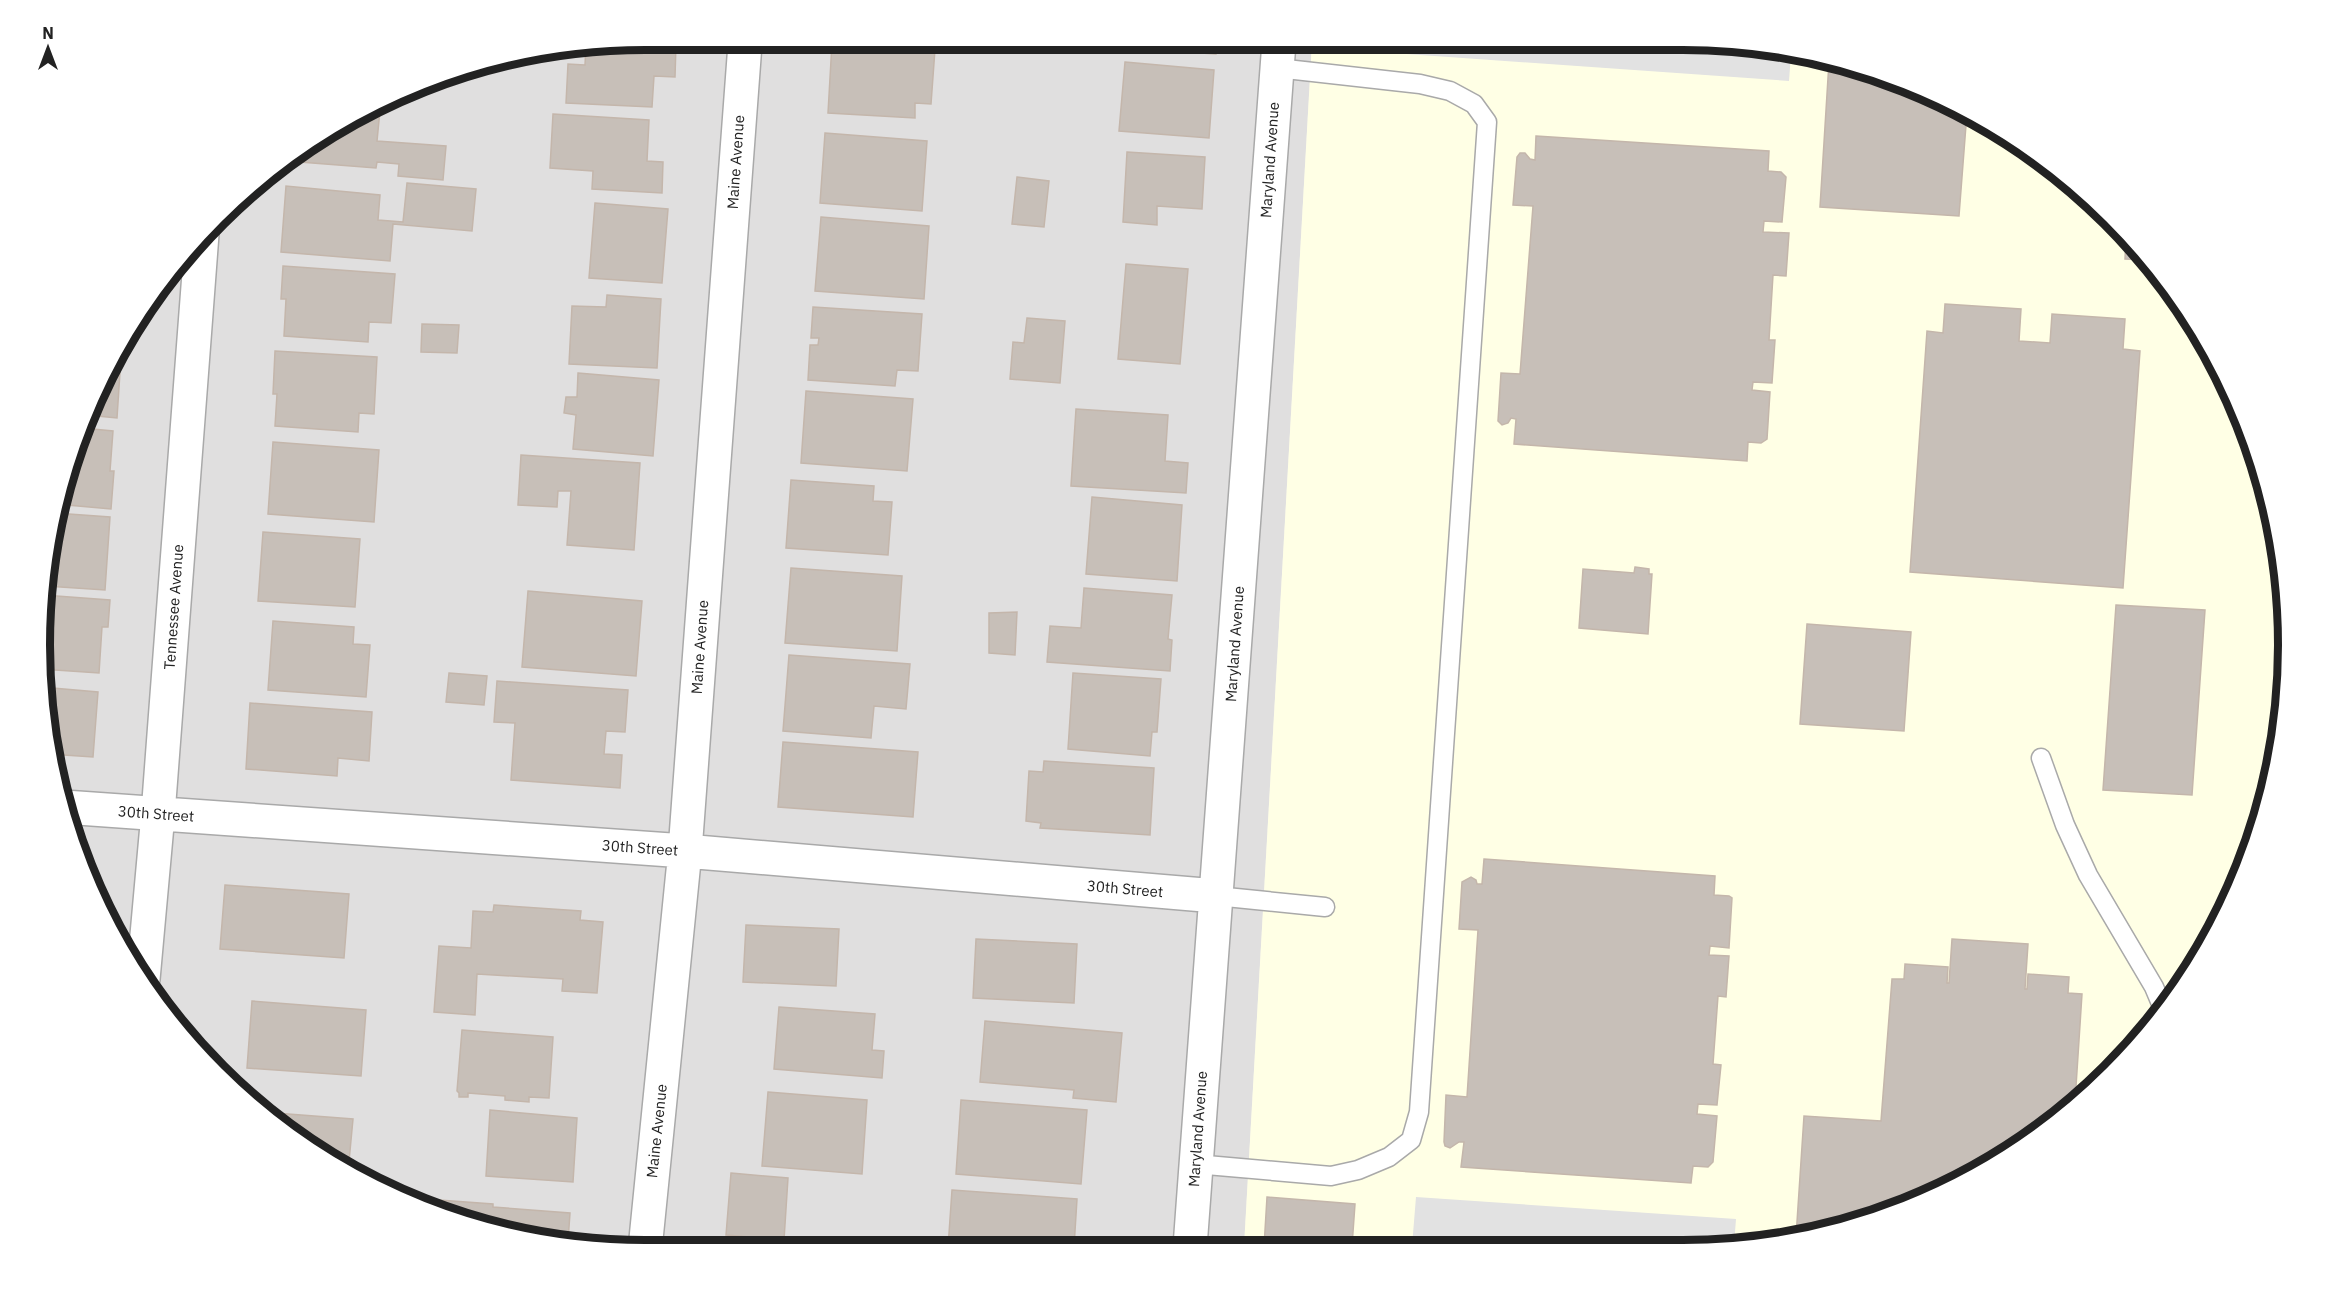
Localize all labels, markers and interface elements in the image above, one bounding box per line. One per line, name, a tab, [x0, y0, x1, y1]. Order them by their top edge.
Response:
north arrow	[18, 18, 78, 78]
text: N	[42, 23, 54, 43]
street label: Maryland Avenue	[1256, 101, 1283, 219]
street label: Maine Avenue	[723, 114, 748, 210]
street label: Tennessee Avenue	[160, 544, 187, 670]
street label: Maryland Avenue	[1221, 585, 1248, 703]
street label: Maine Avenue	[687, 599, 712, 695]
street label: 30th Street	[117, 801, 195, 826]
street label: 30th Street	[601, 835, 679, 860]
street label: 30th Street	[1086, 876, 1164, 901]
street label: Maryland Avenue	[1184, 1070, 1211, 1188]
street label: Maine Avenue	[642, 1083, 671, 1179]

